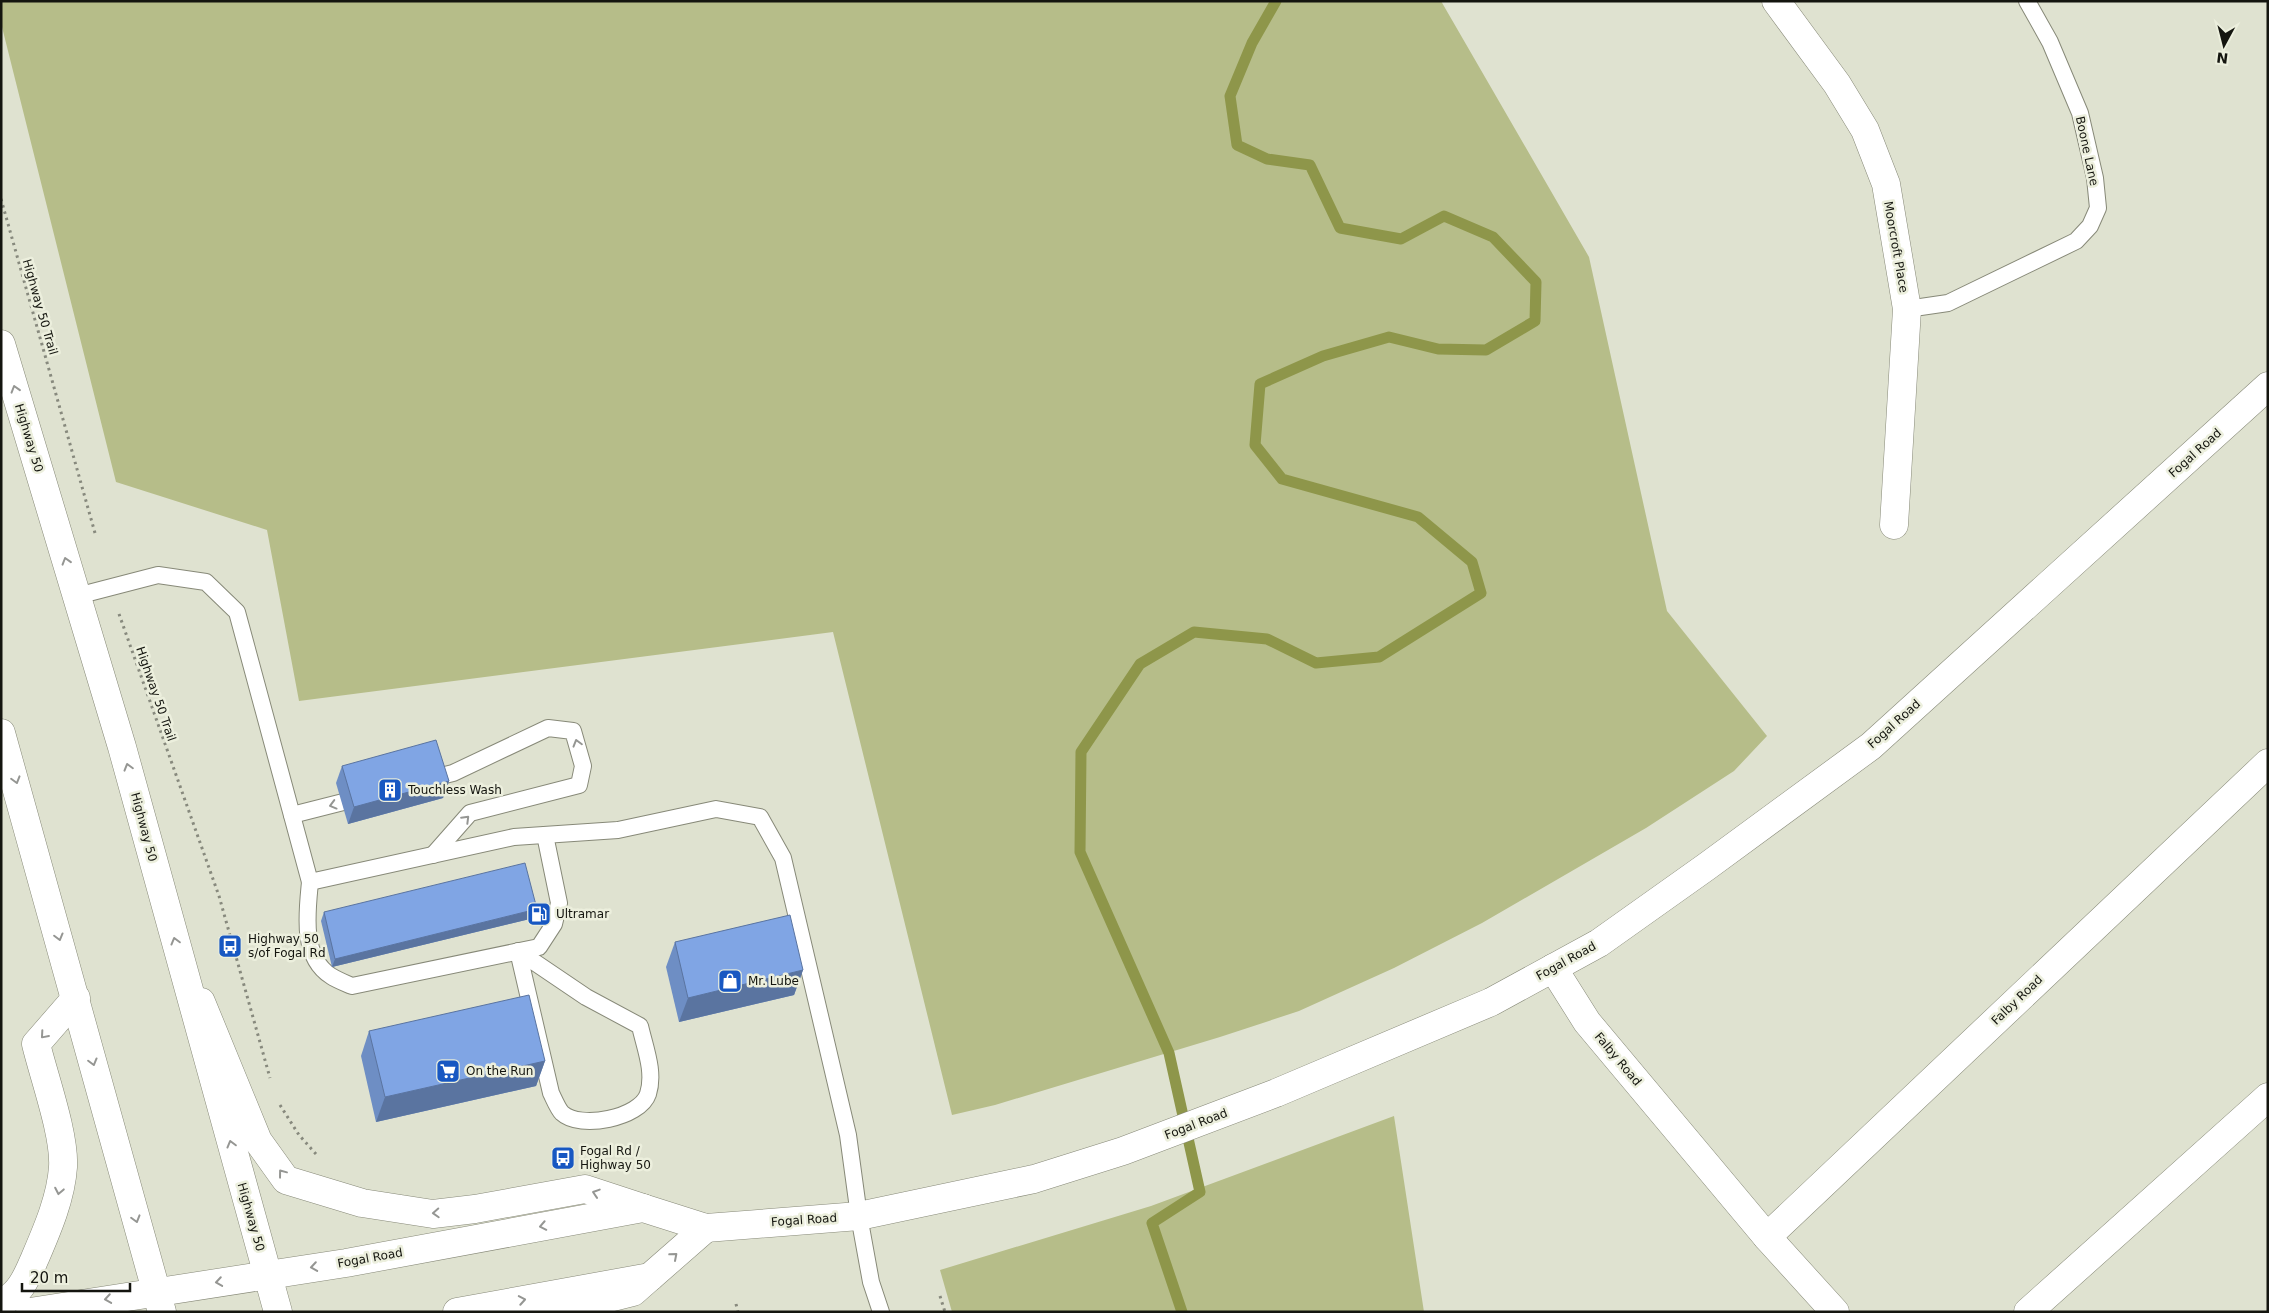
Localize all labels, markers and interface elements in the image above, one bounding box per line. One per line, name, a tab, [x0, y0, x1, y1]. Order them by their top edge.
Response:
north arrow	[2199, 20, 2249, 70]
text: N	[2216, 49, 2229, 67]
street label: Boone Lane	[2073, 115, 2101, 187]
street label: Moorcroft Place	[1881, 200, 1911, 294]
street label: Highway 50 Trail	[20, 257, 60, 357]
one-way arrow	[10, 385, 20, 393]
street label: Highway 50	[12, 402, 46, 474]
street label: Fogal Road	[2166, 426, 2224, 480]
one-way arrow	[62, 558, 72, 566]
street label: Highway 50 Trail	[133, 645, 179, 743]
street label: Fogal Road	[1865, 697, 1923, 751]
one-way arrow	[572, 740, 582, 748]
one-way arrow	[123, 764, 133, 772]
one-way arrow	[10, 775, 20, 784]
building icon: Touchless Wash	[377, 777, 403, 803]
place label: Touchless Wash	[407, 783, 502, 797]
street label: Highway 50	[128, 791, 160, 863]
one-way arrow	[328, 799, 337, 810]
one-way arrow	[460, 816, 469, 825]
fuel station icon: Ultramar	[526, 901, 552, 927]
place label: Ultramar	[556, 907, 609, 921]
one-way arrow	[53, 932, 64, 941]
place label: Highway 50 s/of Fogal Rd	[248, 932, 326, 960]
bus stop icon: Highway 50 s/of Fogal Rd	[217, 933, 243, 959]
one-way arrow	[171, 937, 181, 945]
street label: Fogal Road	[1534, 939, 1598, 983]
shop icon: Mr. Lube	[717, 968, 743, 994]
street label: Falby Road	[1989, 972, 2045, 1028]
place label: Mr. Lube	[748, 974, 799, 988]
one-way arrow	[41, 1029, 50, 1038]
street label: Falby Road	[1592, 1030, 1644, 1088]
one-way arrow	[88, 1057, 98, 1065]
supermarket icon: On the Run	[435, 1058, 461, 1084]
place label: On the Run	[466, 1064, 533, 1078]
street label: Fogal Road	[1163, 1106, 1229, 1142]
one-way arrow	[226, 1140, 236, 1148]
place label: Fogal Rd / Highway 50	[580, 1144, 651, 1172]
bus stop icon: Fogal Rd / Highway 50	[550, 1145, 576, 1171]
one-way arrow	[279, 1170, 287, 1179]
street label: Highway 50	[234, 1181, 268, 1253]
one-way arrow	[54, 1186, 64, 1195]
one-way arrow	[593, 1188, 601, 1198]
one-way arrow	[432, 1207, 440, 1218]
street label: Fogal Road	[771, 1211, 837, 1229]
one-way arrow	[131, 1214, 141, 1222]
one-way arrow	[539, 1221, 547, 1231]
street label: Fogal Road	[336, 1245, 404, 1271]
one-way arrow	[669, 1253, 678, 1262]
scale bar	[22, 1260, 130, 1292]
one-way arrow	[310, 1262, 319, 1272]
text: 20 m	[30, 1269, 68, 1287]
one-way arrow	[215, 1277, 224, 1287]
one-way arrow	[104, 1294, 113, 1304]
one-way arrow	[517, 1296, 526, 1306]

